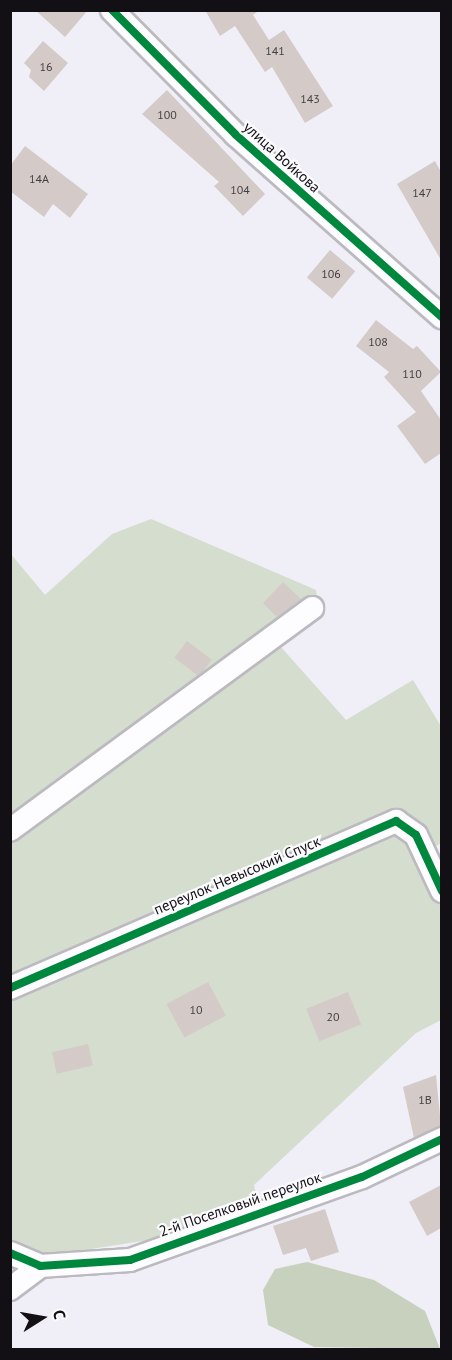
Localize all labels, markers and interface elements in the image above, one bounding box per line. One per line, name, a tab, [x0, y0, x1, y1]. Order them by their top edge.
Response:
house number: 141	[265, 44, 285, 58]
house number: 16	[39, 60, 53, 74]
house number: 143	[300, 92, 320, 106]
house number: 100	[157, 108, 177, 122]
street label: улица Войкова	[240, 118, 324, 196]
house number: 14А	[29, 172, 49, 186]
house number: 104	[230, 183, 250, 197]
house number: 147	[412, 186, 432, 200]
house number: 106	[321, 267, 341, 281]
house number: 108	[368, 335, 388, 349]
house number: 110	[402, 367, 422, 381]
street label: переулок Невысокий Спуск	[151, 832, 323, 918]
house number: 10	[189, 1003, 203, 1017]
house number: 20	[326, 1010, 340, 1024]
house number: 1В	[418, 1093, 432, 1107]
street label: 2-й Поселковый переулок	[157, 1168, 323, 1240]
north arrow	[12, 1288, 72, 1348]
text: С	[49, 1308, 70, 1321]

